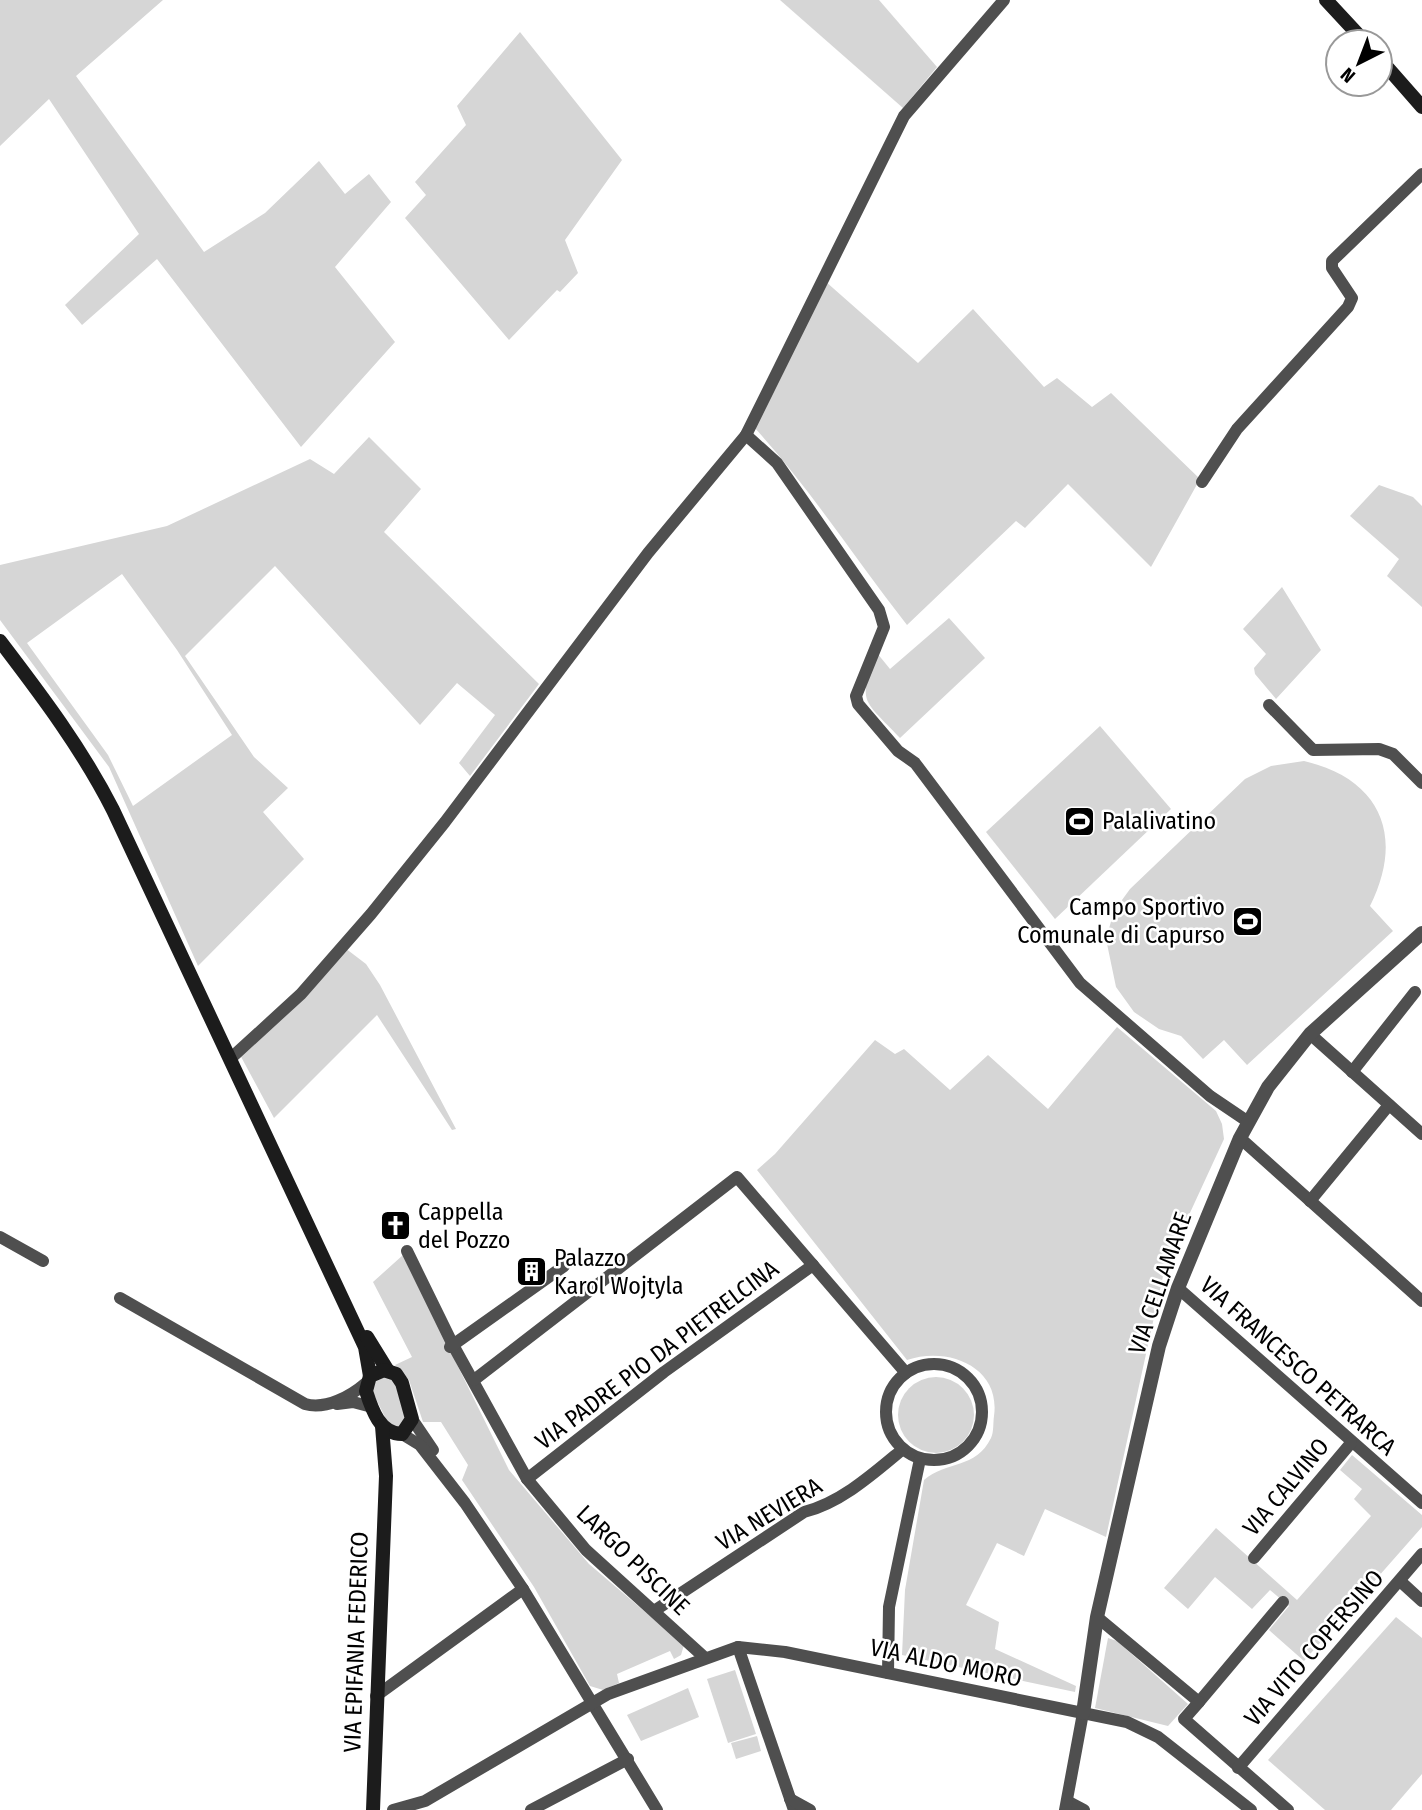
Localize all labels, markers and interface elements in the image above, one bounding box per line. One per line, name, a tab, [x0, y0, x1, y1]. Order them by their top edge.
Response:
north arrow	[1324, 28, 1394, 98]
text: N	[1336, 63, 1360, 88]
sports icon: Palalivatino	[1062, 804, 1096, 838]
place label: Palalivatino	[1102, 807, 1216, 835]
place label: Campo Sportivo Comunale di Capurso	[1017, 893, 1225, 949]
sports icon: Campo Sportivo Comunale di Capurso	[1231, 904, 1265, 938]
place label: Cappella del Pozzo	[418, 1198, 510, 1254]
street label: VIA CELLAMARE	[1123, 1208, 1197, 1358]
church icon: Cappella del Pozzo	[378, 1209, 412, 1243]
place label: Palazzo Karol Wojtyla	[554, 1244, 683, 1300]
street label: VIA PADRE PIO DA PIETRELCINA	[530, 1254, 784, 1455]
building icon: Palazzo Karol Wojtyla	[514, 1255, 548, 1289]
street label: VIA FRANCESCO PETRARCA	[1194, 1271, 1402, 1461]
street label: VIA CALVINO	[1237, 1433, 1335, 1541]
street label: VIA NEVIERA	[711, 1471, 827, 1556]
street label: LARGO PISCINE	[571, 1499, 695, 1621]
street label: VIA EPIFANIA FEDERICO	[338, 1531, 374, 1753]
street label: VIA VITO COPERSINO	[1239, 1564, 1389, 1732]
street label: VIA ALDO MORO	[868, 1633, 1024, 1693]

